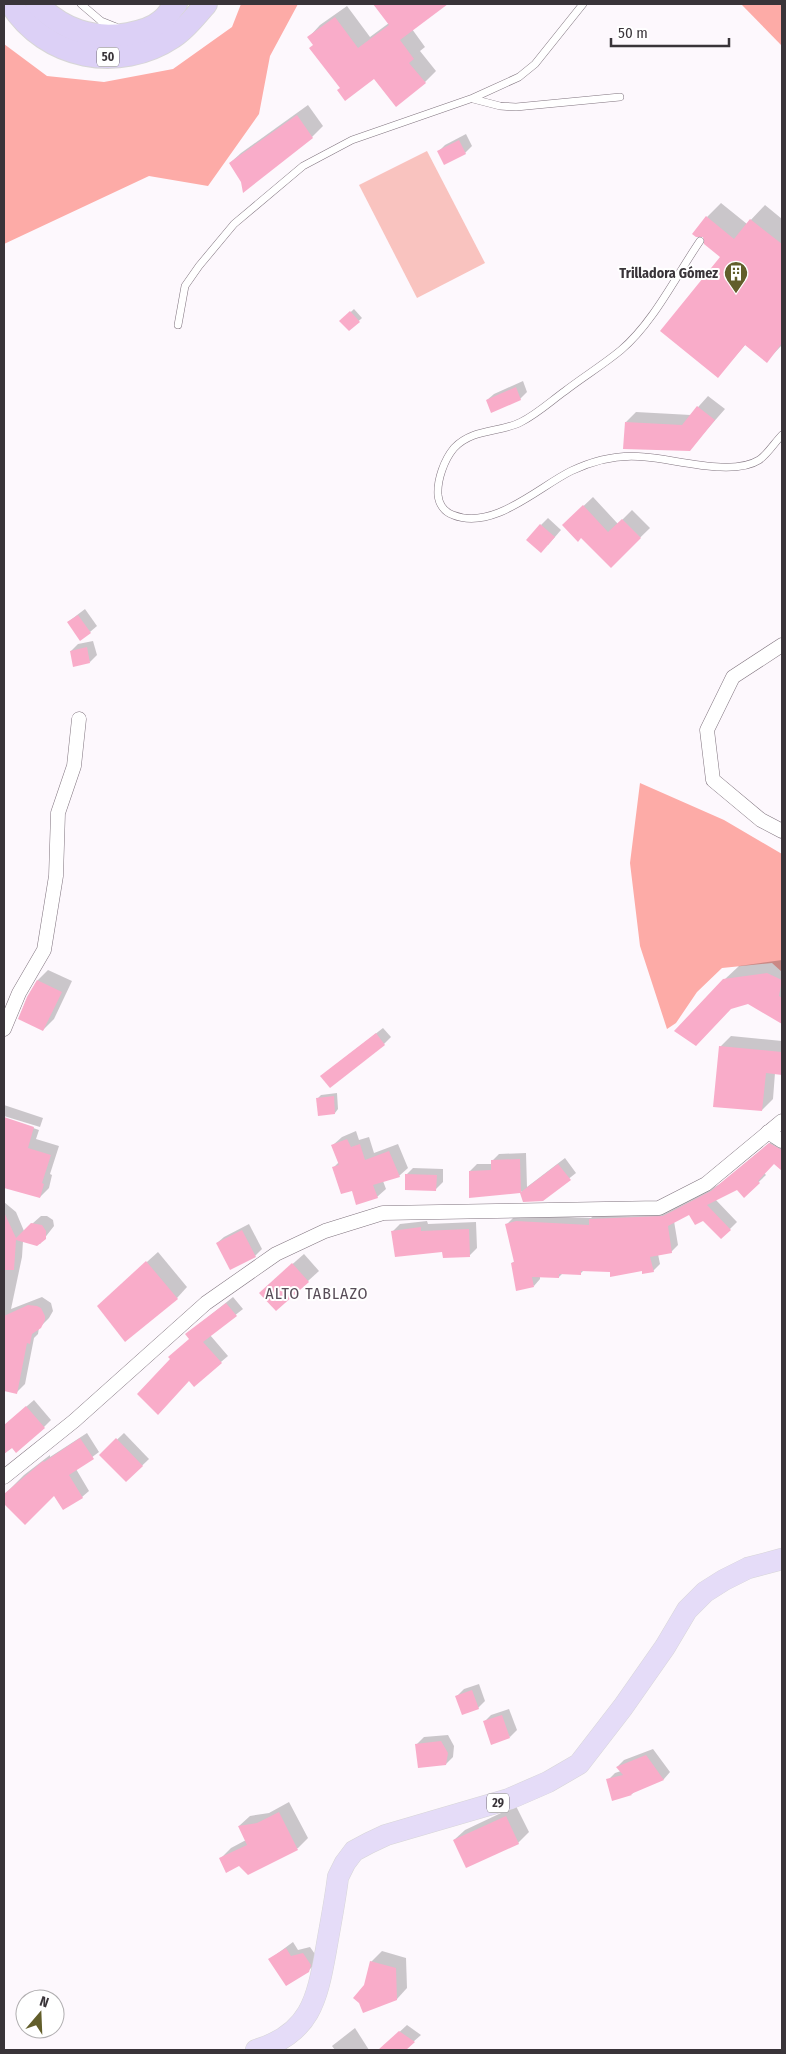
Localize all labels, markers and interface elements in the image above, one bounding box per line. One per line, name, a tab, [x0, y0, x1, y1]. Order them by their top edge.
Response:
scale bar	[611, 15, 728, 47]
text: 50 m	[618, 24, 648, 42]
road number: 50	[97, 48, 119, 66]
building icon: Trilladora Gómez	[723, 260, 749, 294]
place label: Trilladora Gómez	[619, 265, 718, 282]
district label: ALTO TABLAZO	[265, 1284, 369, 1303]
road number: 29	[487, 1794, 509, 1812]
north arrow	[15, 1989, 65, 2039]
text: N	[37, 1993, 51, 2012]

